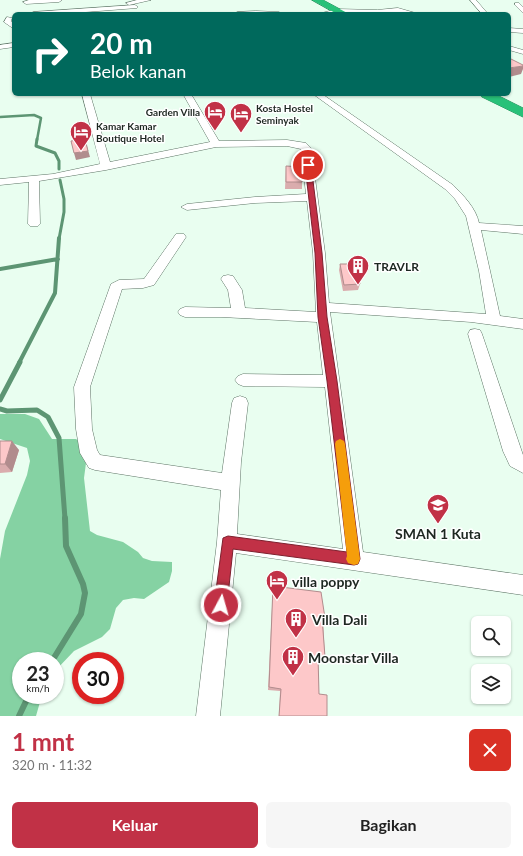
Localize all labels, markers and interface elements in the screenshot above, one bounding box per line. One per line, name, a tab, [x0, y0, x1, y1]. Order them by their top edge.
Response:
text: 20 m	[90, 26, 153, 60]
icon: right	[24, 28, 76, 80]
text: Belok kanan	[90, 60, 186, 82]
hotel icon: Garden Villa	[202, 99, 228, 132]
hotel icon: Kosta Hostel Seminyak	[228, 101, 254, 134]
place label: Kosta Hostel Seminyak	[256, 102, 313, 126]
place label: Garden Villa	[146, 106, 200, 118]
hotel icon: Kamar Kamar Boutique Hotel	[68, 119, 94, 152]
place label: Kamar Kamar Boutique Hotel	[96, 120, 164, 144]
pin	[291, 148, 325, 182]
icon: arrive	[297, 154, 319, 176]
building icon: TRAVLR	[345, 253, 371, 286]
place label: TRAVLR	[374, 259, 419, 274]
school or university icon: SMAN 1 Kuta	[425, 492, 451, 525]
place label: SMAN 1 Kuta	[395, 525, 481, 542]
hotel icon: villa poppy	[264, 568, 290, 601]
place label: villa poppy	[292, 573, 360, 590]
position arrow	[200, 584, 242, 626]
building icon: Villa Dali	[283, 606, 309, 639]
place label: Villa Dali	[311, 611, 367, 628]
map controls	[471, 616, 511, 704]
button: search	[471, 616, 511, 656]
building icon: Moonstar Villa	[280, 644, 306, 677]
place label: Moonstar Villa	[308, 649, 399, 666]
speed limit sign: 30	[72, 652, 124, 704]
text: 23	[26, 661, 50, 685]
button: layers	[471, 664, 511, 704]
text: km/h	[26, 682, 50, 694]
text: 1 mnt	[12, 727, 74, 756]
button: close	[469, 729, 511, 771]
text: 320 m · 11:32	[12, 757, 92, 773]
button: Keluar	[12, 802, 258, 848]
button: Bagikan	[266, 802, 511, 848]

